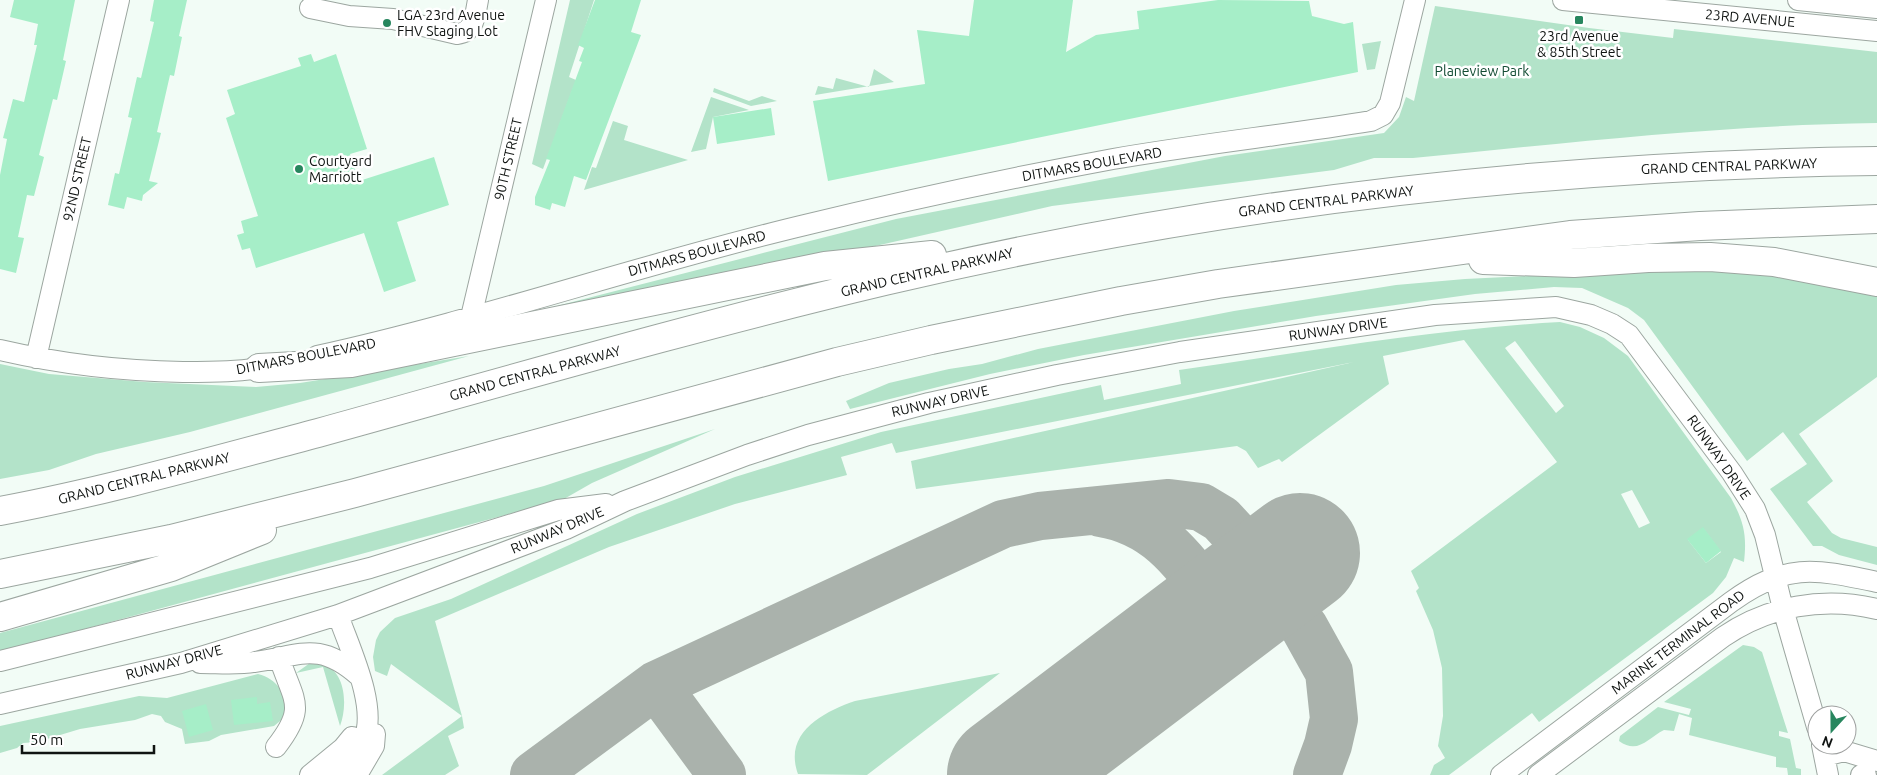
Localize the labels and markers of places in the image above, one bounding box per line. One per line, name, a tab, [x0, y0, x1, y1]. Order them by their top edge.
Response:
place label: LGA 23rd Avenue FHV Staging Lot	[397, 7, 505, 39]
marker: 23rd Avenue & 85th Street	[1573, 14, 1585, 26]
marker: LGA 23rd Avenue FHV Staging Lot	[381, 17, 393, 29]
place label: 23rd Avenue & 85th Street	[1537, 28, 1621, 60]
place label: Courtyard Marriott	[309, 153, 372, 185]
marker: Courtyard Marriott	[293, 163, 305, 175]

